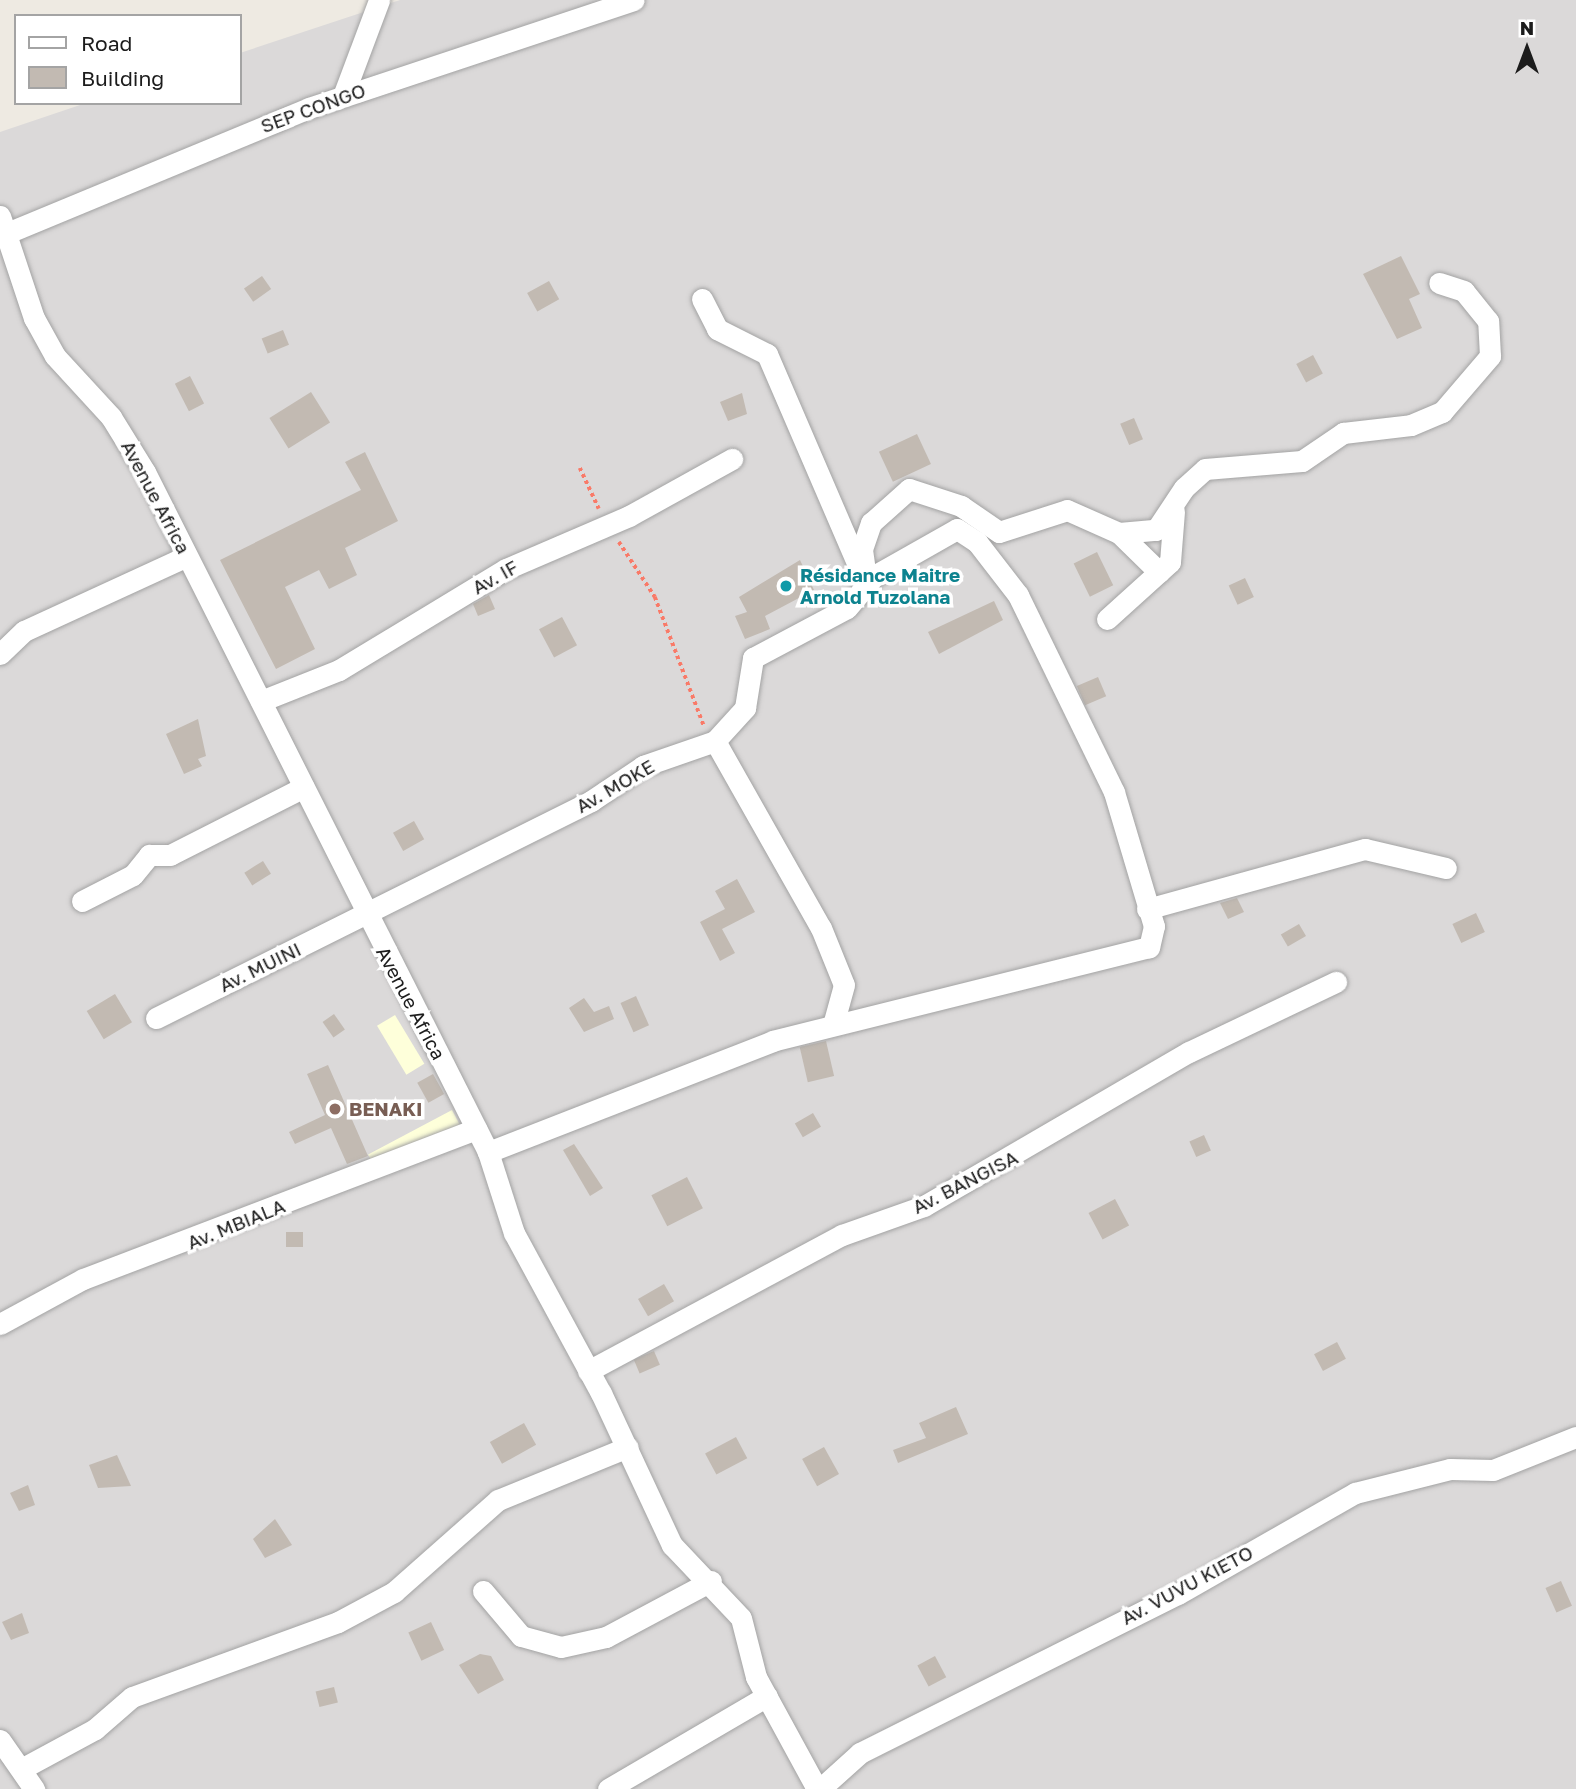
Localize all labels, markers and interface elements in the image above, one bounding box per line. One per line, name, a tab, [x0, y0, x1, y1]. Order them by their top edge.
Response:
legend	[14, 14, 242, 105]
north arrow	[1492, 14, 1562, 84]
text: N	[1520, 16, 1534, 39]
text: Road	[81, 30, 132, 56]
text: Building	[81, 65, 164, 91]
street label: SEP CONGO	[258, 79, 368, 137]
street label: Avenue Africa	[117, 437, 195, 557]
street label: Av. IF	[468, 555, 522, 599]
place label: Résidance Maitre Arnold Tuzolana	[800, 564, 960, 608]
marker: Résidance Maitre Arnold Tuzolana	[778, 578, 794, 594]
street label: Av. MOKE	[572, 754, 658, 818]
street label: Av. MUINI	[215, 937, 305, 997]
street label: Avenue Africa	[372, 943, 450, 1063]
place label: BENAKI	[349, 1098, 422, 1120]
marker: BENAKI	[327, 1101, 343, 1117]
street label: Av. BANGISA	[909, 1146, 1021, 1218]
street label: Av. MBIALA	[184, 1194, 288, 1254]
street label: Av. VUVU KIETO	[1117, 1541, 1257, 1629]

